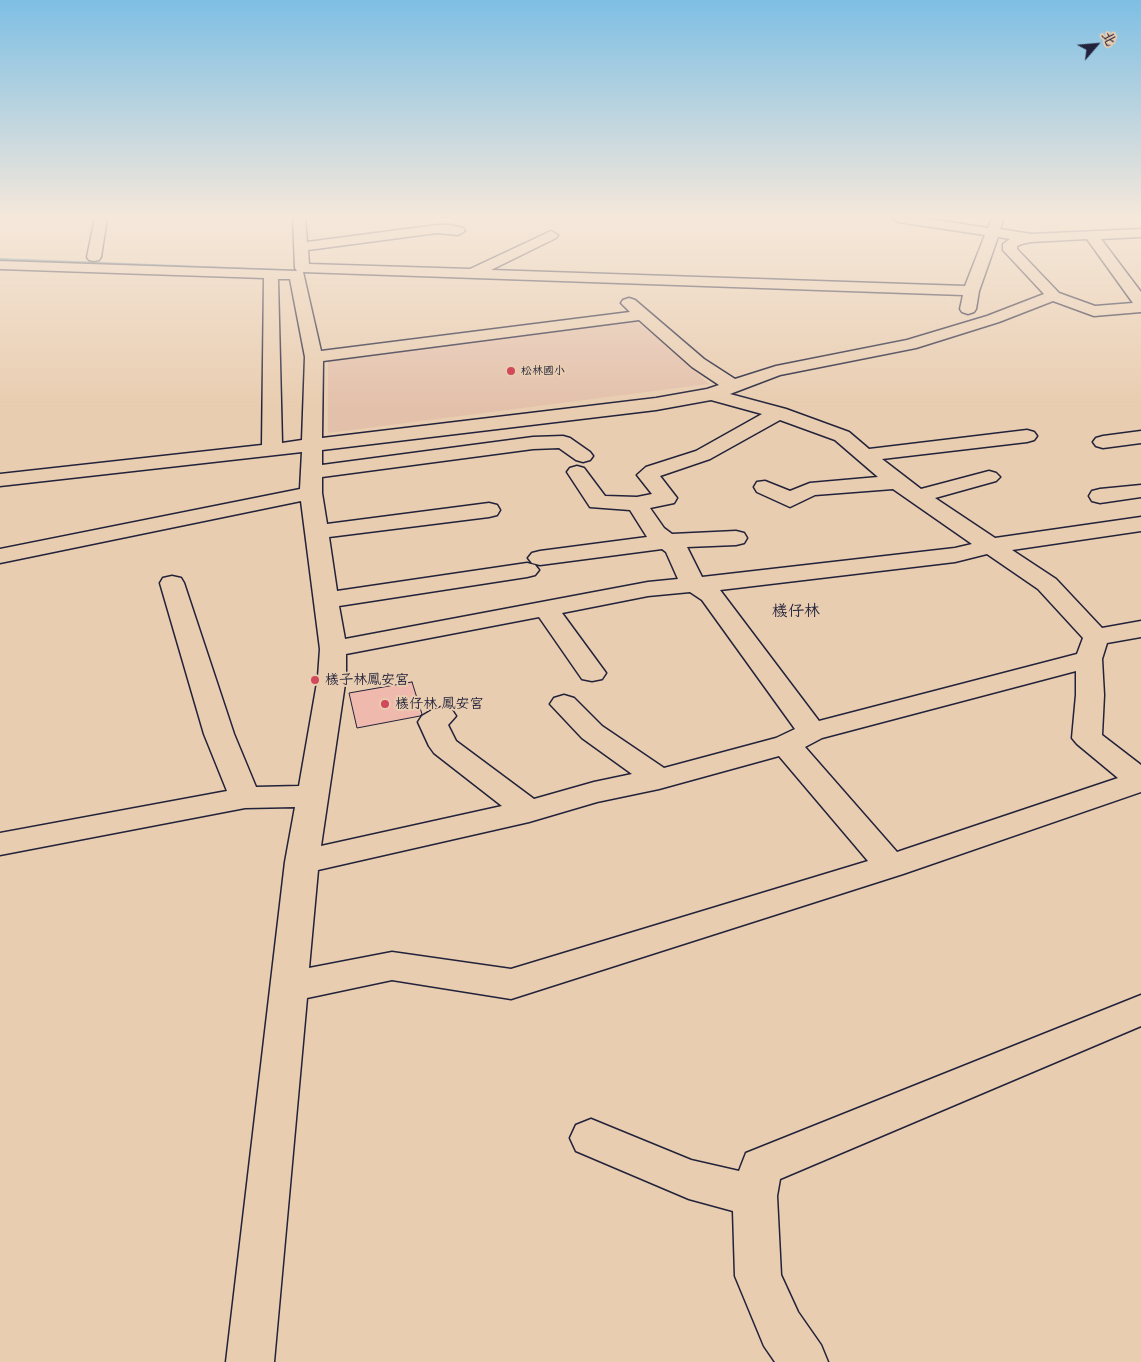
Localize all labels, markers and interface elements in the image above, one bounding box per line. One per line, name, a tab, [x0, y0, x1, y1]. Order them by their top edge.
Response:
north arrow	[1071, 20, 1121, 70]
text: 北	[1097, 27, 1122, 49]
place label: 松林國小	[521, 364, 565, 378]
marker: 松林國小	[505, 365, 517, 377]
district label: 檨仔林	[772, 602, 820, 622]
place label: 檨子林鳳安宮	[325, 672, 409, 688]
marker: 檨子林鳳安宮	[309, 674, 321, 686]
place label: 檨仔林 鳳安宮	[395, 696, 484, 712]
marker: 檨仔林 鳳安宮	[379, 698, 391, 710]

